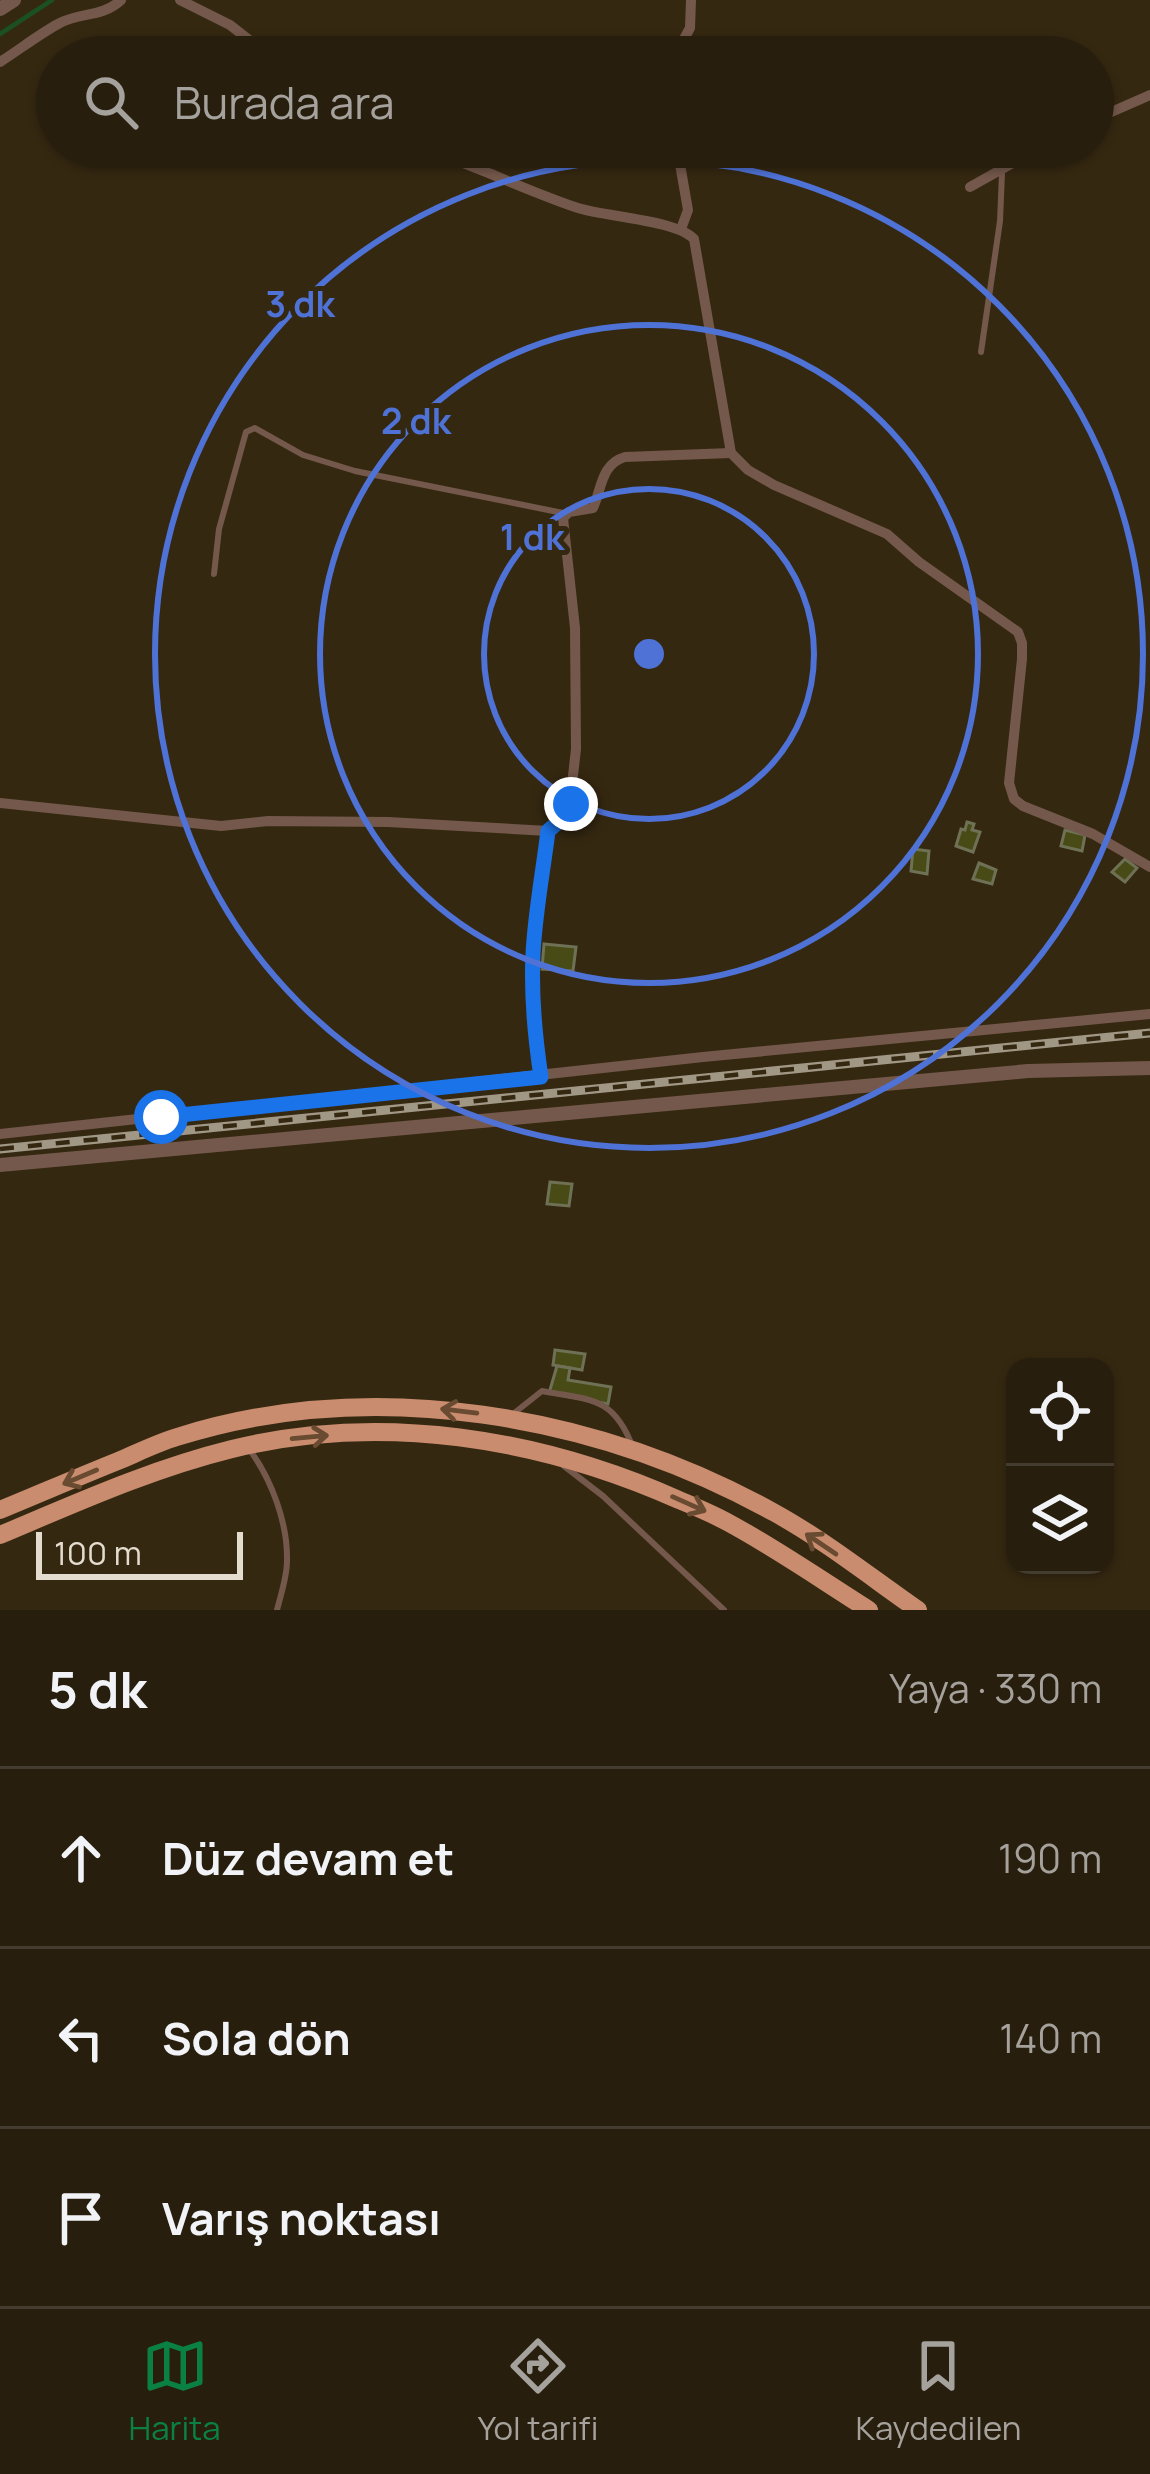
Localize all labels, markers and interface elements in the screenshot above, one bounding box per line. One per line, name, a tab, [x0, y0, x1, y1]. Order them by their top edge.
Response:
search box	[36, 36, 1114, 168]
icon: search	[78, 69, 144, 135]
text: Burada ara	[174, 71, 395, 133]
text: 3 dk	[265, 279, 336, 328]
text: 2 dk	[381, 396, 453, 445]
text: 1 dk	[500, 512, 566, 561]
centre of rings	[628, 633, 670, 675]
route end	[544, 777, 598, 831]
route start	[134, 1090, 188, 1144]
map controls	[1006, 1358, 1114, 1574]
button: locate	[1006, 1358, 1114, 1466]
one-way arrow	[440, 1400, 479, 1422]
one-way arrow	[290, 1425, 329, 1448]
button: layers	[1006, 1466, 1114, 1574]
one-way arrow	[63, 1467, 99, 1489]
one-way arrow	[670, 1494, 706, 1516]
scale bar	[36, 1526, 243, 1579]
text: 100 m	[54, 1530, 142, 1575]
one-way arrow	[805, 1532, 839, 1557]
text: 5 dk	[48, 1654, 147, 1723]
text: Yaya · 330 m	[889, 1661, 1102, 1715]
icon: ahead	[48, 1825, 114, 1891]
text: Düz devam et	[162, 1827, 454, 1889]
text: 190 m	[998, 1831, 1102, 1885]
icon: left	[48, 2005, 114, 2071]
text: Sola dön	[162, 2007, 351, 2069]
text: 140 m	[999, 2011, 1102, 2065]
icon: arrive	[48, 2185, 114, 2251]
text: Varış noktası	[162, 2187, 441, 2249]
tab: Harita	[129, 2333, 221, 2450]
tab: Yol tarifi	[478, 2333, 598, 2450]
tab: Kaydedilen	[856, 2333, 1021, 2450]

